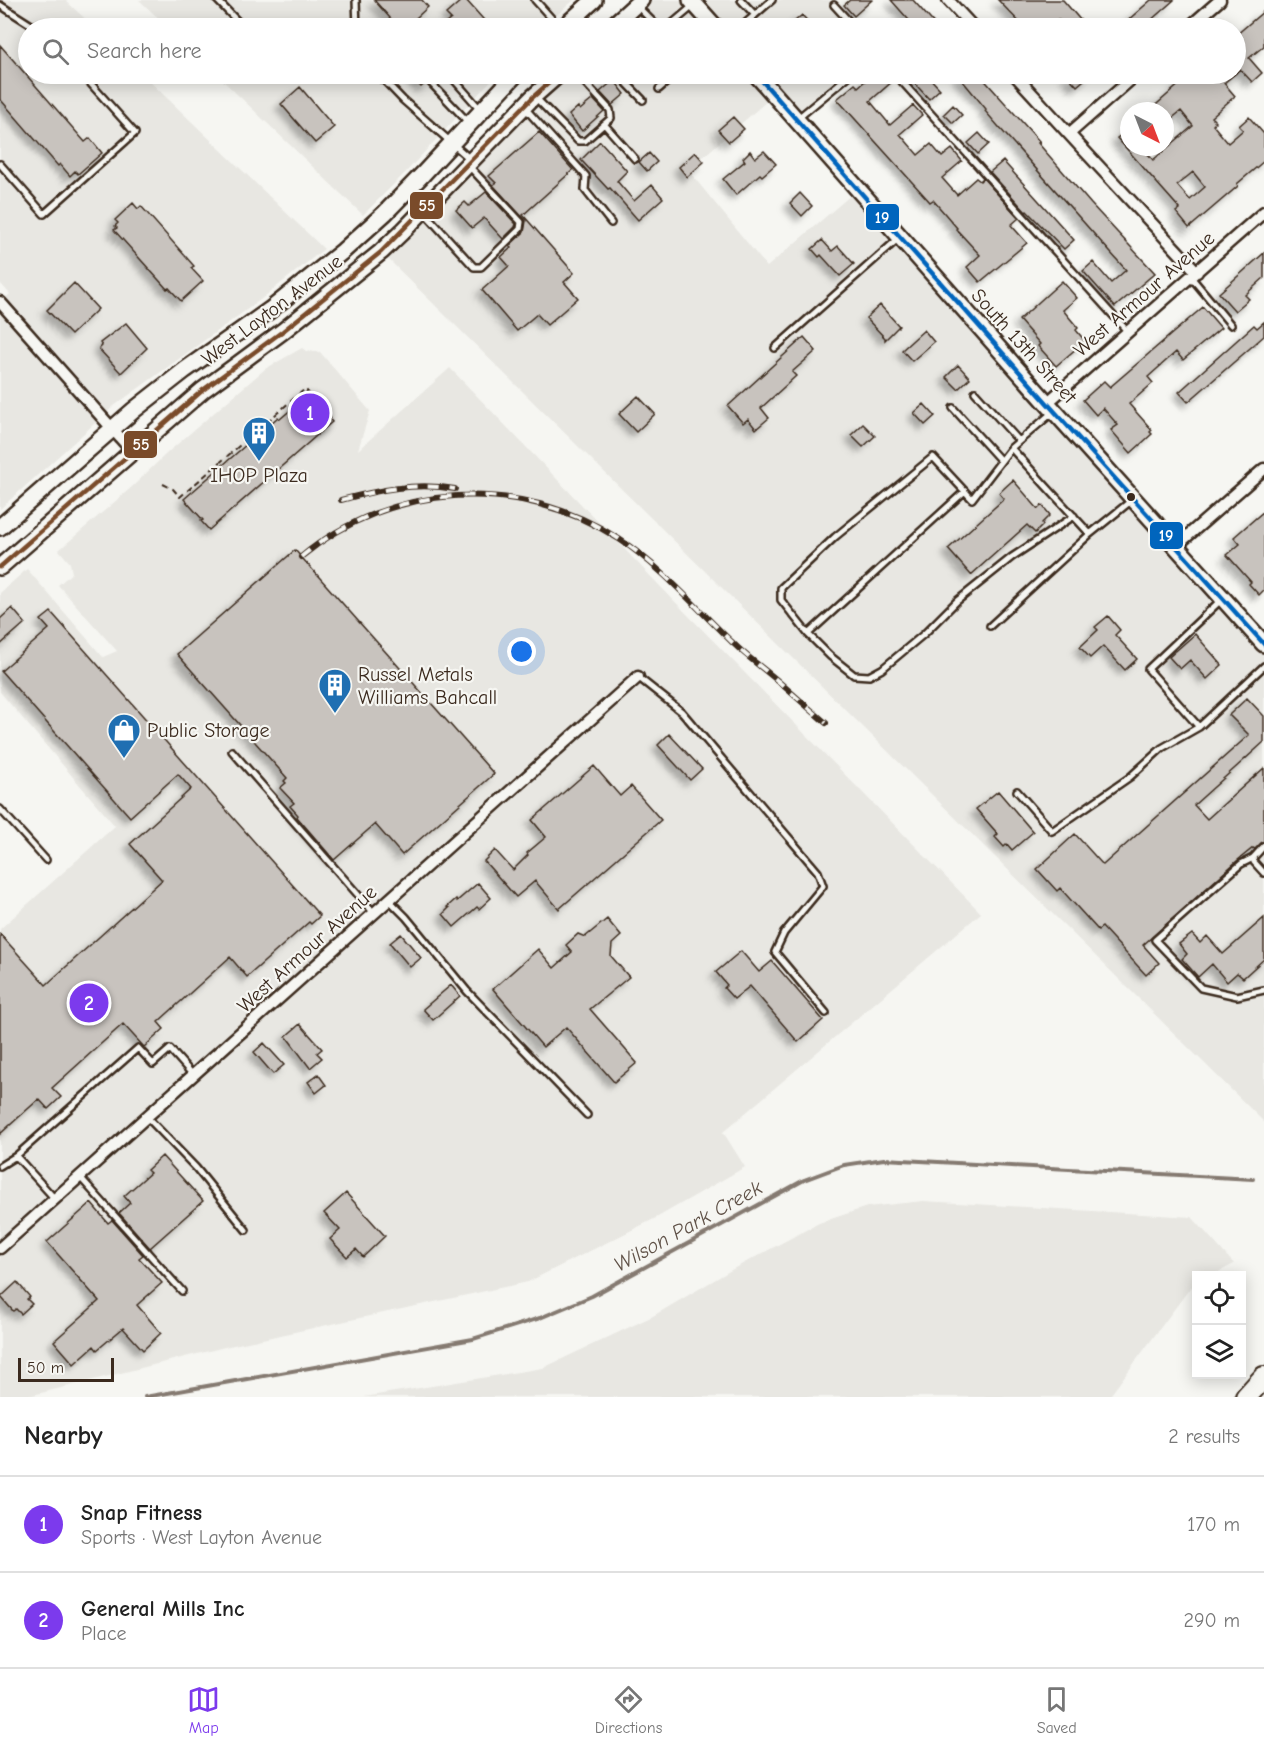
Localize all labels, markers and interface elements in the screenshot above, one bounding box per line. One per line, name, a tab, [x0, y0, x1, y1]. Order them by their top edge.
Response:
search box	[18, 18, 1246, 84]
icon: search	[39, 35, 72, 68]
text: Search here	[87, 38, 202, 64]
north arrow	[1120, 102, 1174, 156]
line badge: 55	[409, 191, 444, 220]
text: 55	[419, 197, 436, 215]
line badge: 19	[865, 203, 900, 231]
text: 19	[875, 209, 889, 227]
street label: West Armour Avenue	[1069, 227, 1219, 361]
street label: West Layton Avenue	[197, 250, 347, 370]
street label: South 13th Street	[967, 284, 1082, 409]
pin: 1	[290, 390, 330, 436]
building icon: IHOP Plaza	[241, 415, 277, 462]
line badge: 55	[123, 430, 158, 459]
text: 55	[133, 436, 150, 454]
place label: IHOP Plaza	[210, 464, 308, 487]
unlabelled marker	[1125, 491, 1137, 503]
line badge: 19	[1149, 521, 1184, 550]
text: 19	[1159, 527, 1173, 545]
your location	[507, 637, 536, 666]
place label: Russel Metals Williams Bahcall	[358, 663, 497, 709]
building icon: Russel Metals Williams Bahcall	[317, 667, 353, 714]
shop icon: Public Storage	[106, 712, 142, 759]
place label: Public Storage	[147, 719, 270, 742]
street label: West Armour Avenue	[233, 881, 381, 1017]
pin: 2	[70, 980, 109, 1026]
water label: Wilson Park Creek	[610, 1175, 767, 1277]
map controls	[1192, 1271, 1246, 1379]
button: locate	[1192, 1271, 1246, 1325]
button: layers	[1192, 1325, 1246, 1379]
scale bar	[18, 1355, 114, 1382]
text: 50 m	[27, 1359, 64, 1377]
text: Nearby	[24, 1421, 103, 1451]
text: 2 results	[1168, 1425, 1240, 1448]
text: Snap Fitness	[81, 1500, 202, 1526]
text: 1	[40, 1513, 47, 1536]
text: 170 m	[1187, 1513, 1240, 1536]
text: Sports · West Layton Avenue	[81, 1526, 322, 1549]
text: General Mills Inc	[81, 1596, 244, 1622]
text: 2	[39, 1609, 48, 1632]
text: 290 m	[1184, 1609, 1240, 1632]
text: Place	[81, 1622, 127, 1645]
tab: Map	[187, 1683, 220, 1737]
tab: Directions	[595, 1683, 662, 1737]
tab: Saved	[1037, 1683, 1077, 1737]

